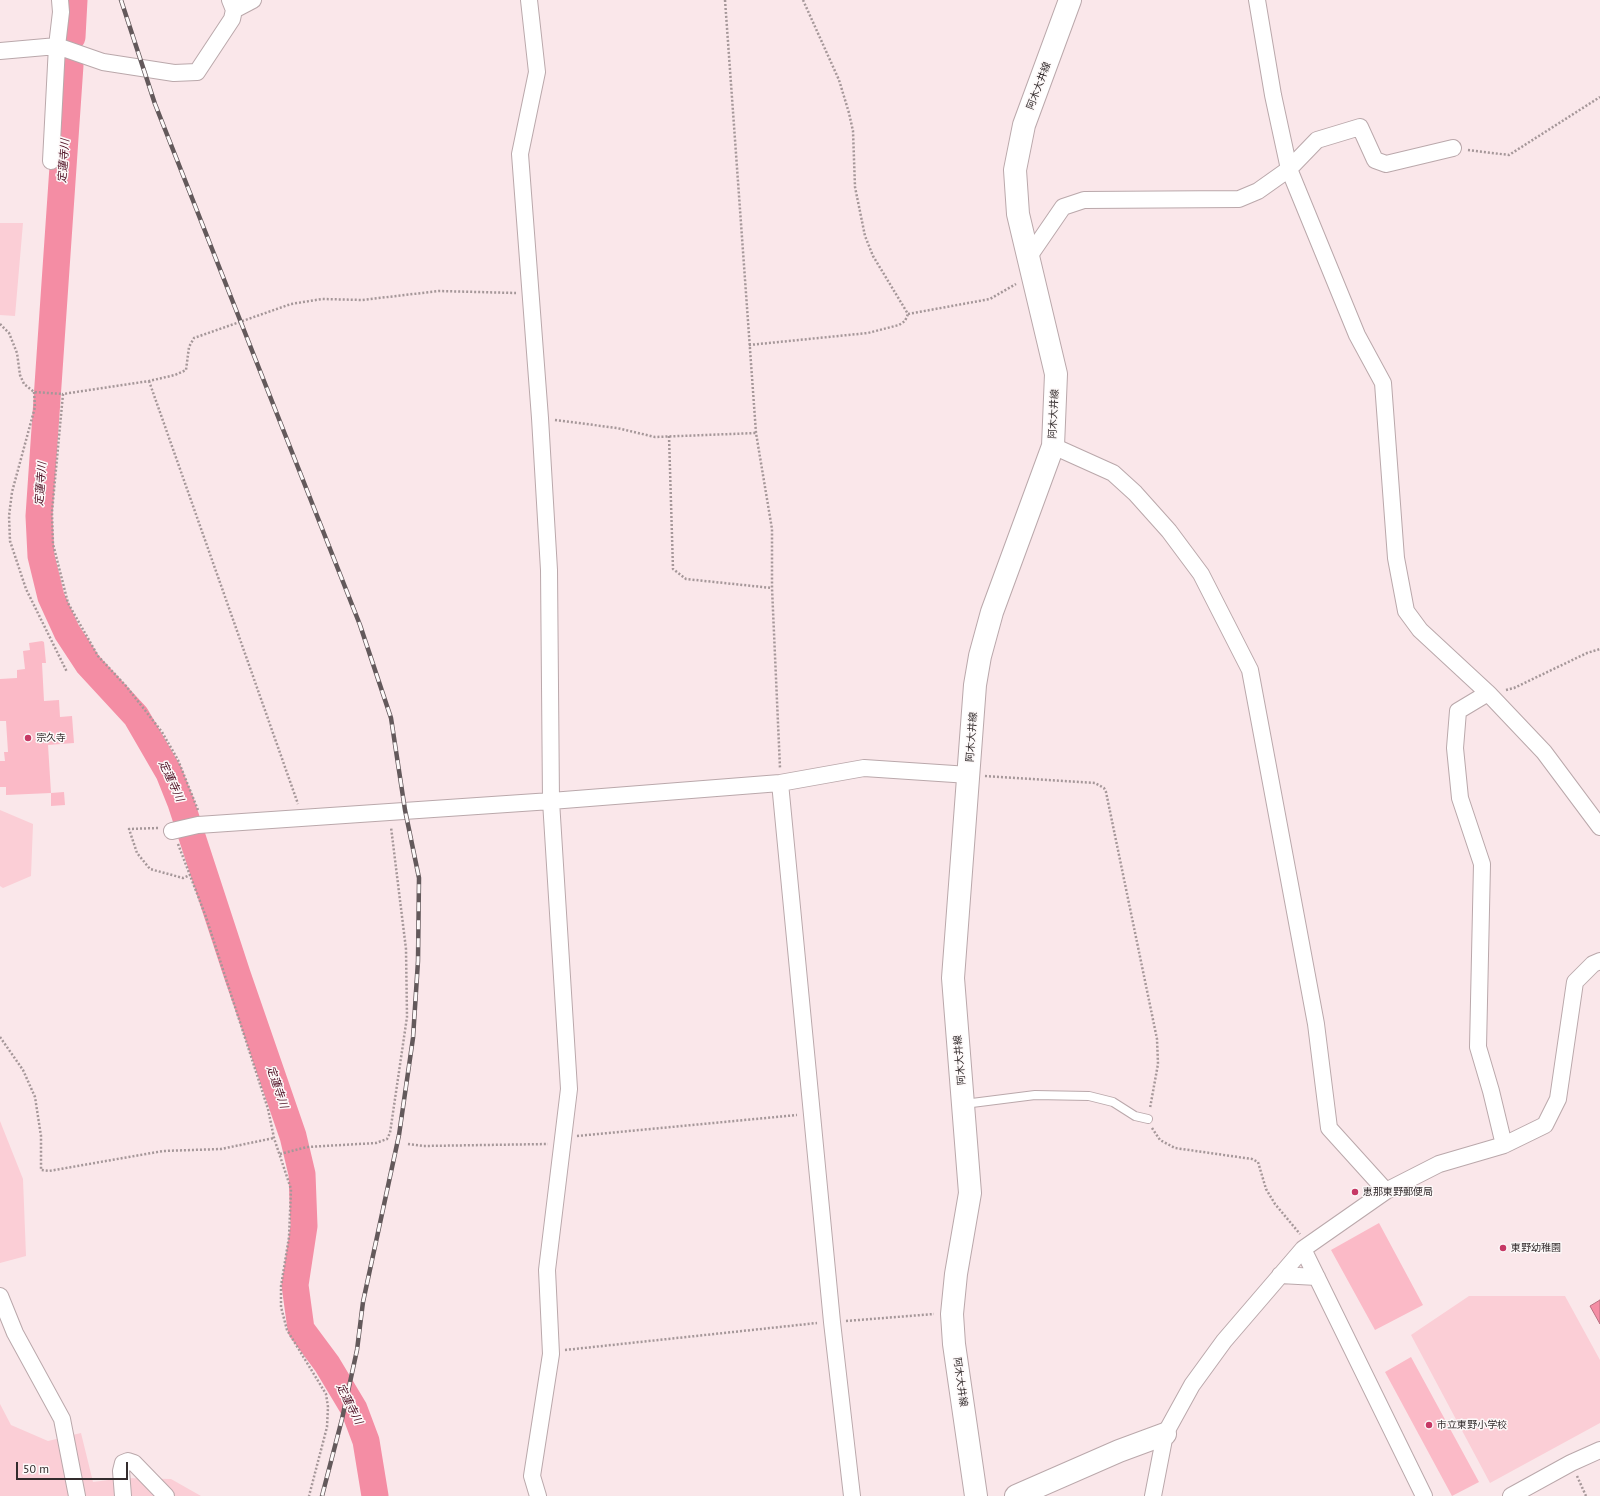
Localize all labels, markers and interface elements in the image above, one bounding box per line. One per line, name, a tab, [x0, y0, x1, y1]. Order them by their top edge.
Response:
street label: 阿木大井線	[1024, 61, 1054, 111]
water label: 定蓮寺川	[56, 139, 72, 183]
street label: 阿木大井線	[1047, 389, 1061, 439]
water label: 定蓮寺川	[33, 462, 49, 506]
street label: 阿木大井線	[964, 712, 980, 762]
place label: 宗久寺	[36, 732, 66, 744]
marker: 宗久寺	[23, 733, 33, 743]
water label: 定蓮寺川	[156, 758, 186, 804]
street label: 阿木大井線	[952, 1035, 968, 1085]
water label: 定蓮寺川	[264, 1064, 290, 1110]
place label: 恵那東野郵便局	[1363, 1186, 1433, 1198]
marker: 恵那東野郵便局	[1350, 1187, 1360, 1197]
place label: 東野幼稚園	[1511, 1242, 1561, 1254]
marker: 東野幼稚園	[1498, 1243, 1508, 1253]
street label: 阿木大井線	[951, 1356, 969, 1408]
water label: 定蓮寺川	[333, 1381, 365, 1427]
place label: 市立東野小学校	[1437, 1419, 1507, 1431]
marker: 市立東野小学校	[1424, 1420, 1434, 1430]
scale bar	[18, 1454, 130, 1480]
text: 50 m	[23, 1461, 49, 1476]

